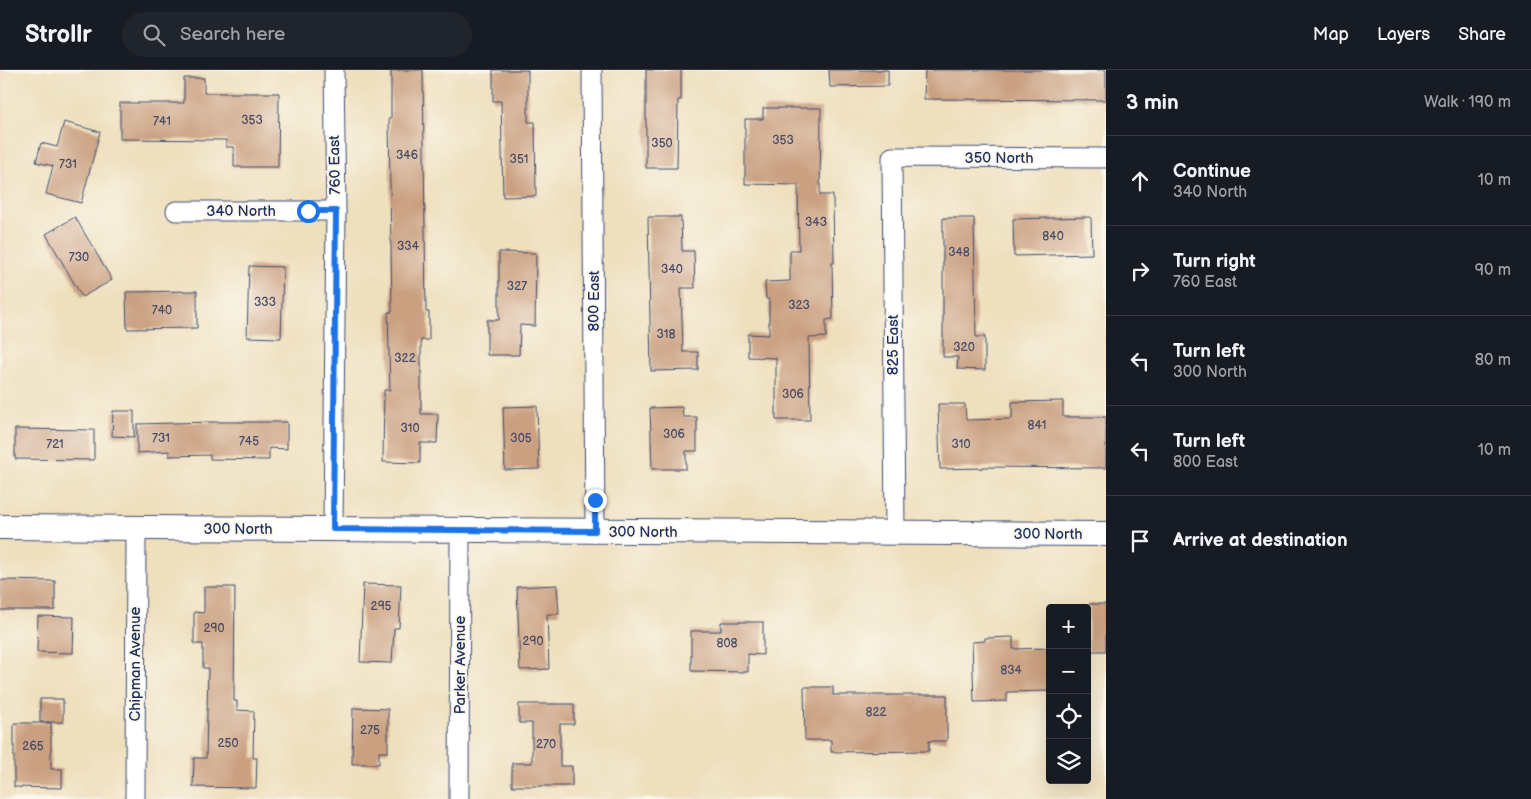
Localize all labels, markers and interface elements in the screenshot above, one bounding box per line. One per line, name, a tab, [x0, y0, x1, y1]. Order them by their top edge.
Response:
search box	[122, 12, 472, 57]
text: Strollr	[25, 20, 92, 49]
icon: search	[140, 21, 168, 49]
text: Search here	[180, 23, 285, 46]
text: Map	[1313, 24, 1349, 45]
text: Layers	[1377, 24, 1430, 45]
text: Share	[1458, 24, 1506, 45]
text: 3 min	[1126, 90, 1179, 115]
text: Walk · 190 m	[1424, 93, 1511, 112]
house number: 353	[241, 113, 263, 128]
house number: 741	[153, 114, 171, 129]
house number: 353	[772, 133, 794, 148]
street label: 760 East	[325, 135, 345, 195]
house number: 350	[651, 136, 673, 151]
house number: 346	[396, 148, 418, 163]
street label: 350 North	[965, 149, 1033, 168]
house number: 351	[510, 152, 528, 167]
house number: 731	[59, 157, 77, 172]
text: Continue	[1173, 160, 1251, 183]
icon: ahead	[1126, 167, 1154, 195]
text: 10 m	[1478, 171, 1511, 190]
text: 340 North	[1173, 183, 1247, 202]
route start	[297, 200, 320, 223]
street label: 340 North	[206, 202, 276, 221]
house number: 343	[805, 215, 827, 230]
house number: 840	[1042, 229, 1064, 244]
house number: 334	[397, 239, 420, 254]
house number: 348	[948, 245, 970, 260]
house number: 730	[69, 250, 89, 265]
text: Turn right	[1173, 250, 1256, 273]
icon: right	[1126, 257, 1154, 285]
text: 90 m	[1475, 261, 1511, 280]
house number: 340	[661, 262, 683, 277]
street label: 800 East	[585, 270, 604, 331]
text: 760 East	[1173, 273, 1237, 292]
house number: 327	[507, 279, 527, 294]
house number: 333	[254, 295, 276, 310]
house number: 323	[788, 298, 810, 313]
house number: 740	[152, 303, 172, 318]
street label: 825 East	[884, 314, 903, 375]
house number: 318	[656, 327, 676, 342]
house number: 320	[953, 340, 975, 355]
text: Turn left	[1173, 340, 1245, 363]
icon: left	[1126, 347, 1154, 375]
house number: 322	[394, 351, 416, 366]
text: 80 m	[1475, 351, 1511, 370]
text: 300 North	[1173, 363, 1247, 382]
house number: 306	[782, 387, 804, 402]
house number: 841	[1028, 418, 1046, 433]
house number: 310	[400, 421, 420, 436]
house number: 306	[663, 427, 685, 442]
text: Turn left	[1173, 430, 1245, 453]
house number: 731	[152, 431, 170, 446]
house number: 305	[510, 431, 532, 446]
house number: 745	[239, 434, 259, 449]
house number: 721	[46, 437, 64, 452]
house number: 310	[951, 437, 971, 452]
icon: left	[1126, 437, 1154, 465]
text: 10 m	[1478, 441, 1511, 460]
text: 800 East	[1173, 453, 1238, 472]
route end	[584, 489, 607, 512]
street label: 300 North	[203, 520, 273, 539]
street label: 300 North	[608, 523, 678, 542]
street label: 300 North	[1013, 525, 1083, 544]
icon: arrive	[1126, 527, 1154, 555]
text: Arrive at destination	[1173, 529, 1348, 552]
house number: 295	[371, 599, 392, 614]
map controls	[1046, 604, 1091, 784]
button: +	[1046, 604, 1091, 649]
street label: Chipman Avenue	[126, 606, 145, 721]
street label: Parker Avenue	[451, 616, 470, 714]
house number: 290	[203, 621, 225, 636]
house number: 290	[522, 634, 544, 649]
house number: 808	[716, 636, 738, 651]
button: −	[1046, 649, 1091, 694]
house number: 834	[1000, 663, 1023, 678]
button: locate	[1046, 694, 1091, 739]
house number: 822	[865, 705, 887, 720]
house number: 275	[360, 723, 380, 738]
house number: 250	[217, 736, 239, 751]
house number: 270	[536, 737, 556, 752]
house number: 265	[22, 739, 44, 754]
button: layers	[1046, 739, 1091, 784]

